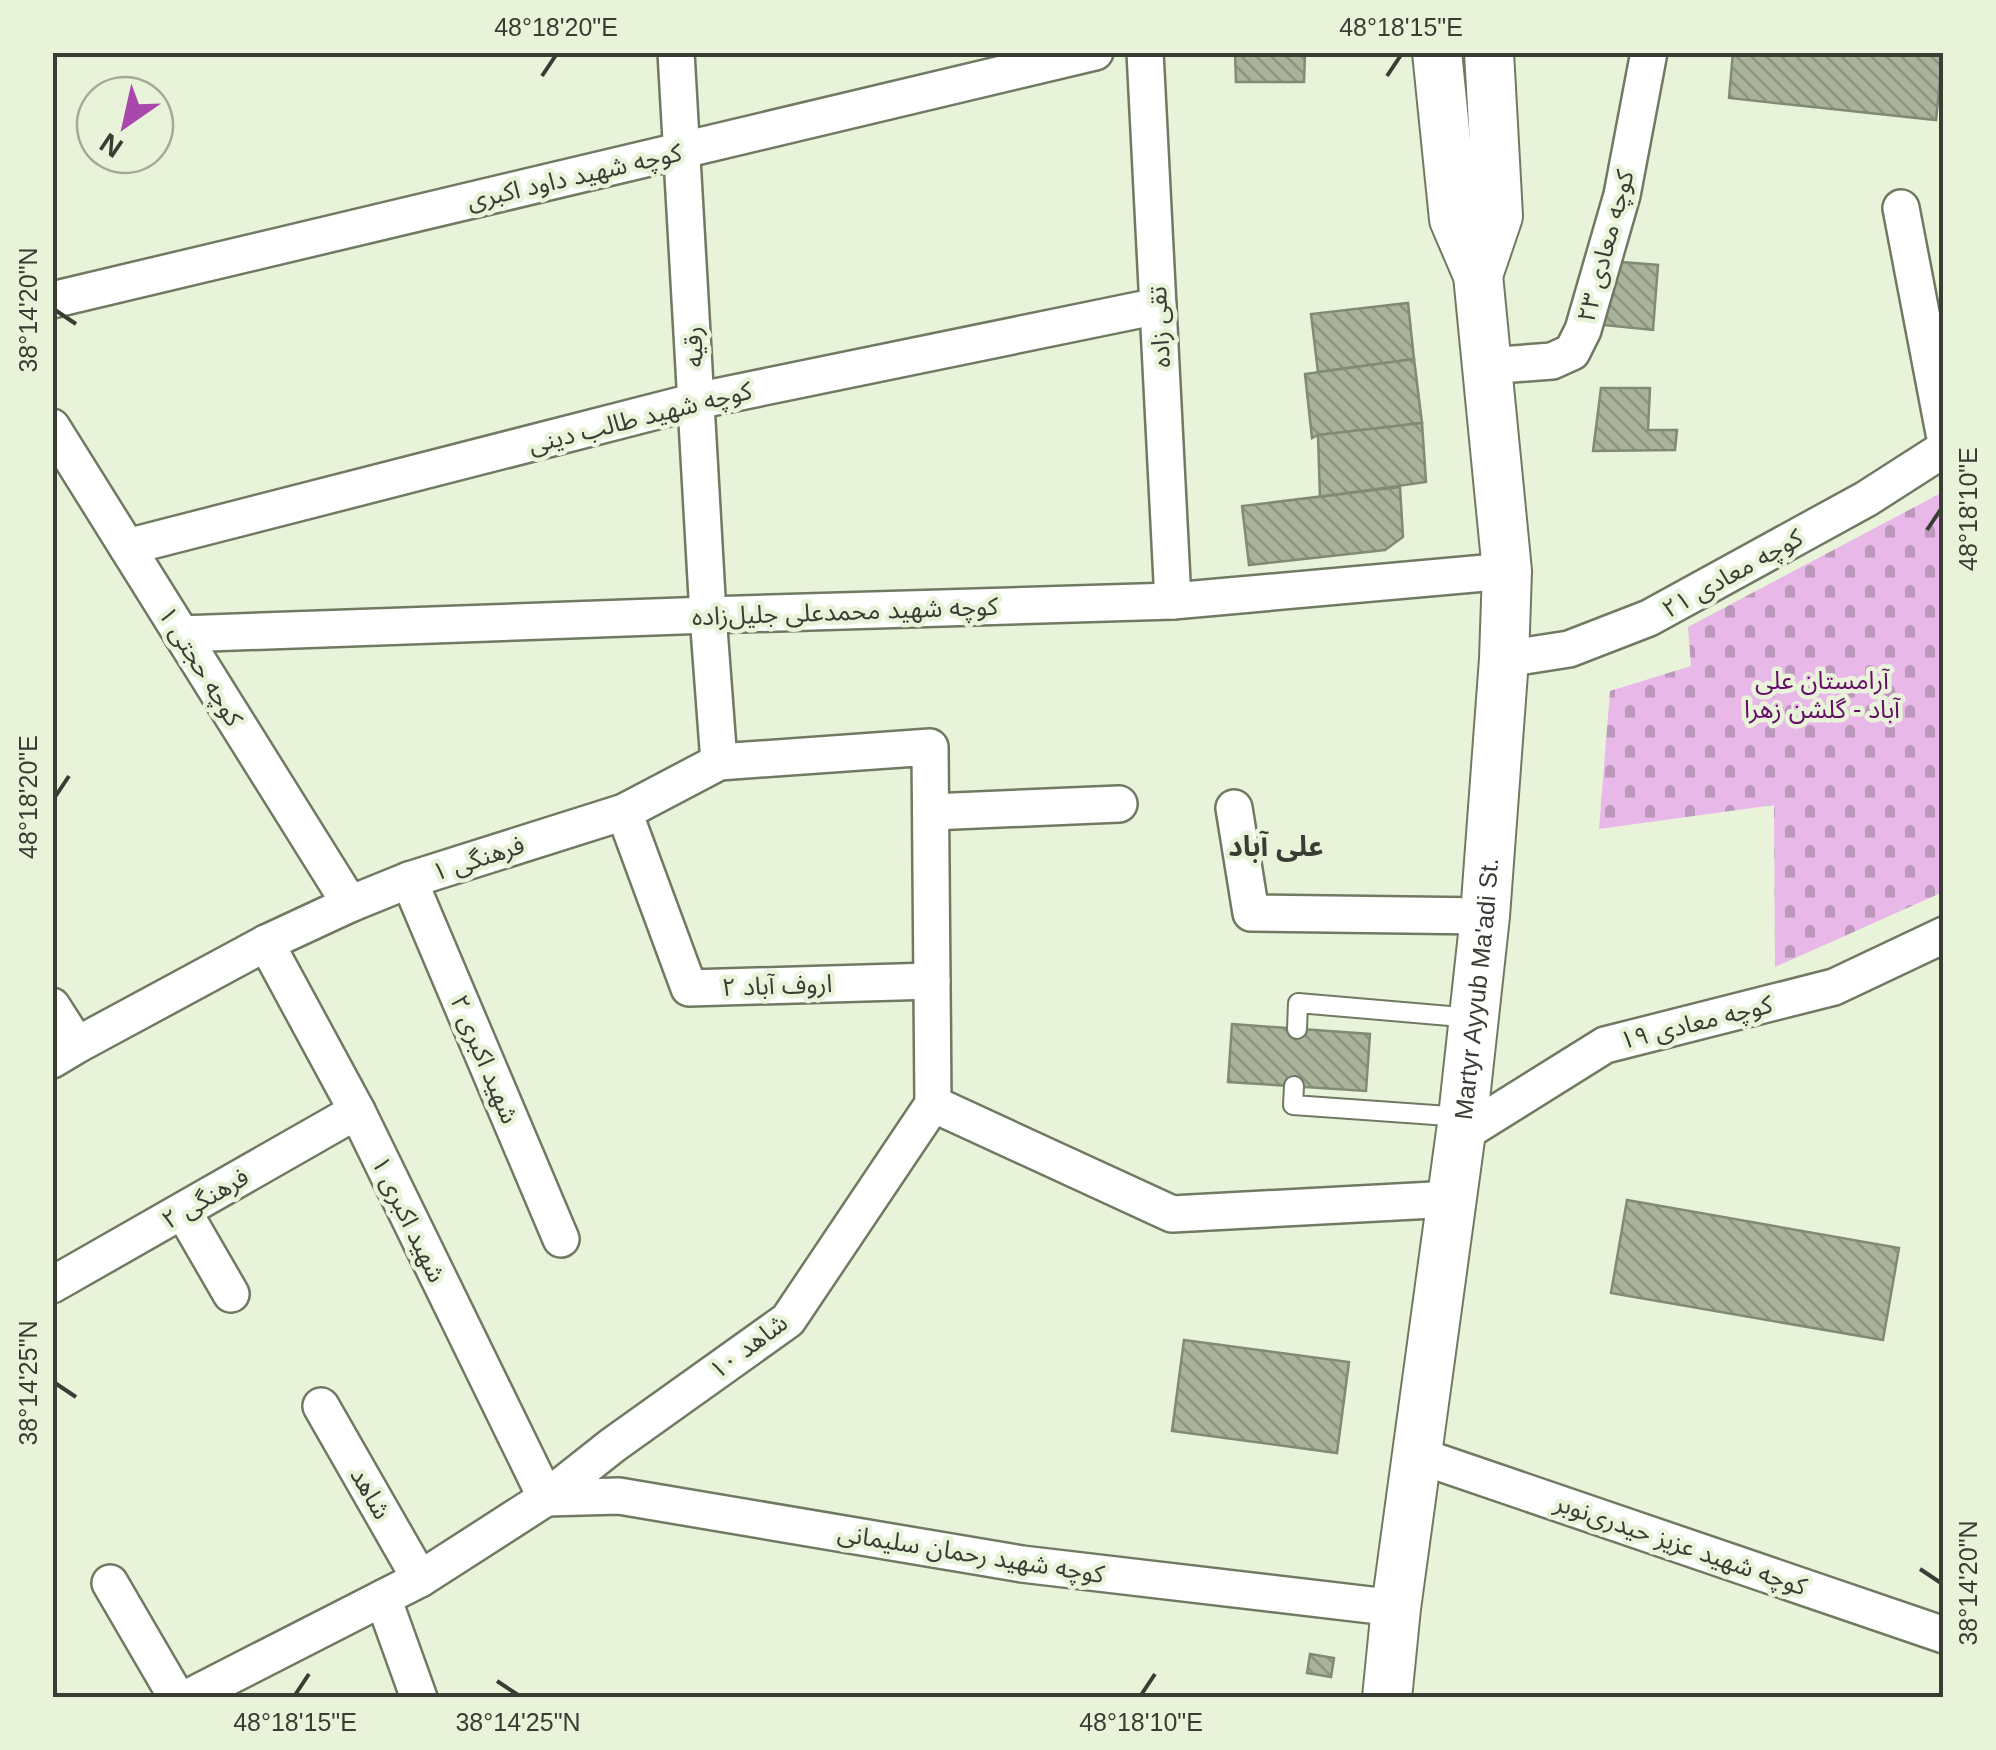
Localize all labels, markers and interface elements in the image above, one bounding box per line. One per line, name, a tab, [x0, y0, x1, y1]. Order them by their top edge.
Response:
text: 48°18'20"E	[494, 13, 618, 41]
text: 48°18'15"E	[1339, 13, 1463, 41]
north arrow	[75, 75, 175, 175]
text: N	[94, 127, 128, 164]
street label: کوچه شهید داود اکبری	[464, 138, 685, 216]
street label: کوچه معادی ۲۳	[1571, 166, 1641, 325]
text: 38°14'20"N	[14, 247, 42, 373]
street label: تقی زاده	[1143, 285, 1176, 369]
street label: رقیه	[678, 326, 709, 368]
street label: کوچه شهید طالب دینی	[525, 376, 756, 460]
text: 48°18'10"E	[1954, 447, 1982, 571]
street label: کوچه معادی ۲۱	[1657, 523, 1809, 625]
street label: کوچه شهید محمدعلی جلیل‌زاده	[691, 592, 999, 632]
street label: کوچه حجتی ۱	[151, 601, 249, 733]
park label: آرامستان علی آباد - گلشن زهرا	[1744, 666, 1902, 724]
text: 48°18'20"E	[14, 735, 42, 859]
street label: فرهنگی ۱	[428, 830, 528, 887]
district label: علی آباد	[1228, 830, 1324, 863]
street label: Martyr Ayyub Ma'adi St.	[1449, 857, 1503, 1121]
street label: اروف آباد ۲	[721, 969, 833, 1002]
street label: کوچه معادی ۱۹	[1617, 989, 1776, 1056]
street label: شهید اکبری ۲	[444, 991, 525, 1128]
street label: شهید اکبری ۱	[366, 1151, 452, 1287]
street label: فرهنگی ۲	[157, 1162, 254, 1235]
street label: شاهد ۱۰	[704, 1308, 792, 1384]
text: 38°14'25"N	[14, 1320, 42, 1446]
street label: شاهد	[345, 1462, 397, 1524]
street label: کوچه شهید عزیز حیدری‌نوبر	[1550, 1487, 1811, 1602]
street label: کوچه شهید رحمان سلیمانی	[835, 1518, 1107, 1590]
text: 38°14'20"N	[1954, 1520, 1982, 1646]
text: 48°18'15"E	[233, 1708, 357, 1736]
text: 38°14'25"N	[455, 1708, 581, 1736]
text: 48°18'10"E	[1079, 1708, 1203, 1736]

